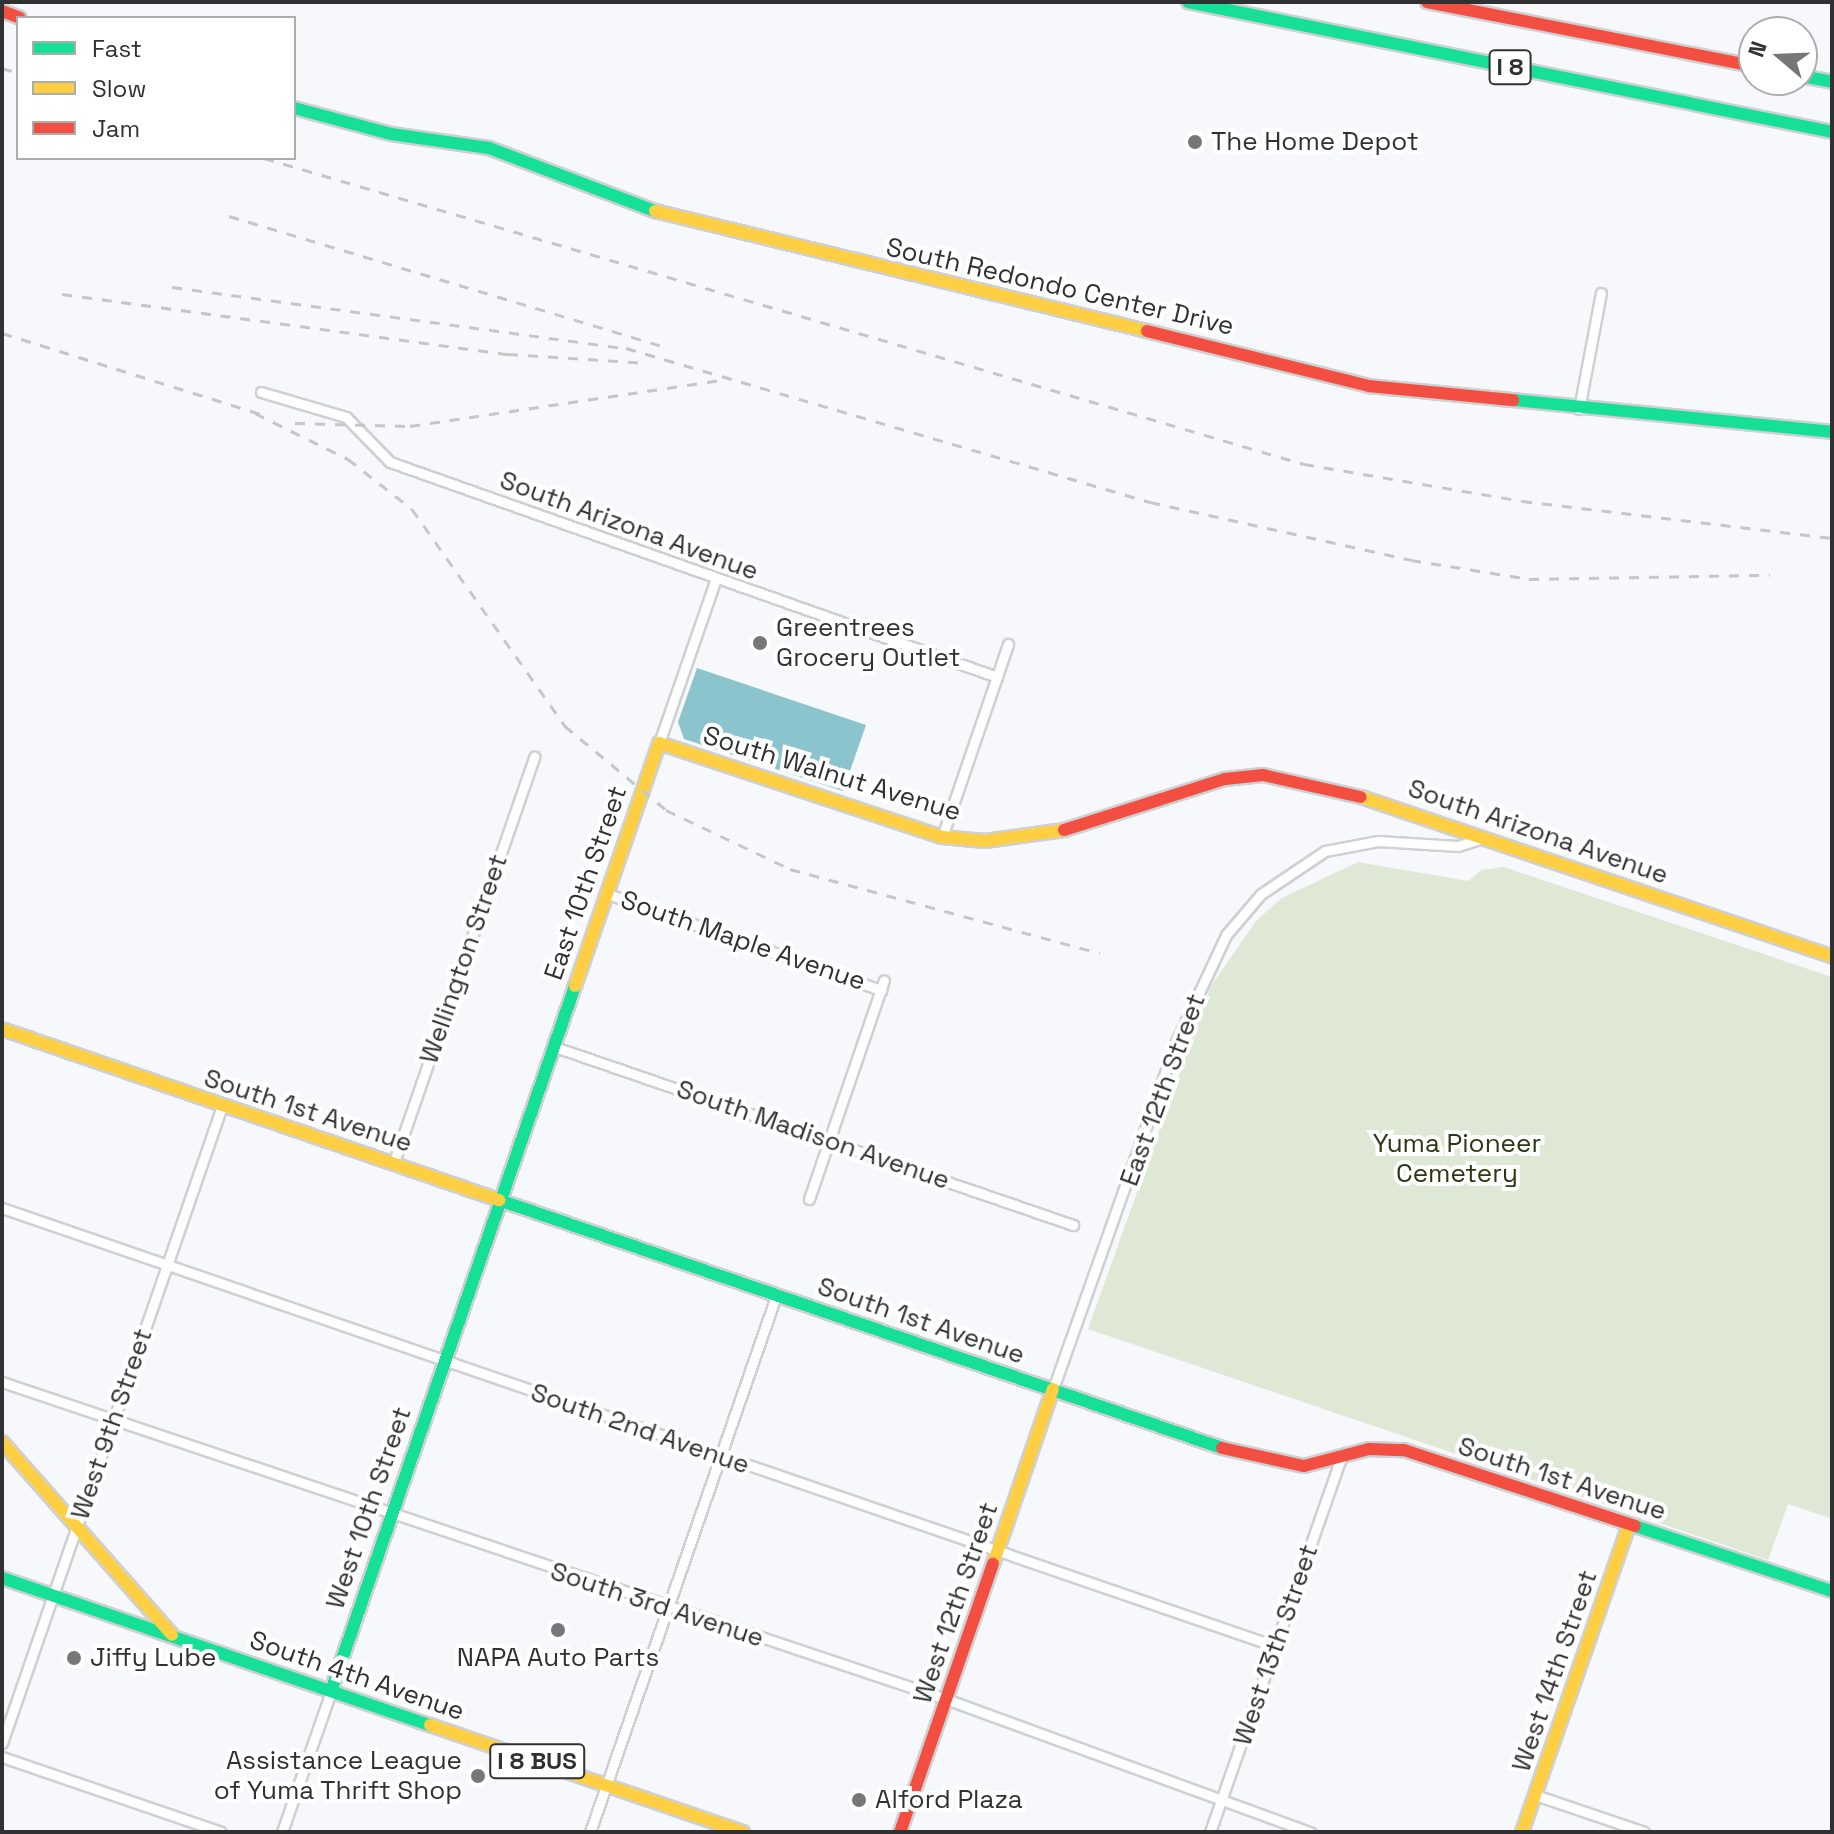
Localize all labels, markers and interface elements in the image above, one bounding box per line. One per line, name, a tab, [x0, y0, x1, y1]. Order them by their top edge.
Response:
legend	[16, 16, 296, 160]
north arrow	[1738, 16, 1818, 96]
text: Fast	[92, 33, 142, 64]
text: N	[1742, 37, 1773, 60]
road number: I 8	[1488, 47, 1532, 87]
text: Slow	[92, 73, 146, 104]
text: Jam	[92, 113, 140, 144]
place label: The Home Depot	[1211, 126, 1419, 158]
marker: The Home Depot	[1186, 133, 1204, 151]
street label: South Redondo Center Drive	[883, 232, 1237, 342]
street label: South Arizona Avenue	[495, 465, 763, 587]
place label: Greentrees Grocery Outlet	[776, 612, 960, 674]
marker: Greentrees Grocery Outlet	[751, 634, 769, 652]
street label: South Walnut Avenue	[699, 720, 965, 828]
street label: South Arizona Avenue	[1404, 773, 1672, 891]
street label: East 10th Street	[538, 782, 634, 984]
street label: Wellington Street	[414, 850, 514, 1068]
street label: South Maple Avenue	[616, 884, 870, 998]
street label: East 12th Street	[1114, 990, 1212, 1190]
street label: South 1st Avenue	[200, 1063, 416, 1159]
street label: South Madison Avenue	[672, 1074, 954, 1196]
park label: Yuma Pioneer Cemetery	[1373, 1128, 1541, 1190]
street label: South 1st Avenue	[813, 1271, 1029, 1371]
street label: West 9th Street	[65, 1324, 159, 1524]
street label: South 2nd Avenue	[526, 1377, 754, 1481]
street label: West 10th Street	[320, 1403, 418, 1613]
street label: South 1st Avenue	[1454, 1431, 1670, 1527]
street label: West 12th Street	[907, 1498, 1005, 1708]
street label: West 13th Street	[1227, 1540, 1325, 1750]
street label: South 3rd Avenue	[546, 1556, 768, 1654]
street label: West 14th Street	[1506, 1566, 1604, 1776]
marker: NAPA Auto Parts	[549, 1621, 567, 1639]
street label: South 4th Avenue	[245, 1625, 469, 1727]
place label: Jiffy Lube	[90, 1642, 216, 1674]
place label: NAPA Auto Parts	[456, 1642, 660, 1674]
marker: Jiffy Lube	[65, 1649, 83, 1667]
road number: I 8 BUS	[489, 1741, 585, 1781]
place label: Assistance League of Yuma Thrift Shop	[213, 1745, 462, 1806]
marker: Assistance League of Yuma Thrift Shop	[469, 1767, 487, 1785]
place label: Alford Plaza	[875, 1784, 1023, 1816]
marker: Alford Plaza	[850, 1791, 868, 1809]

